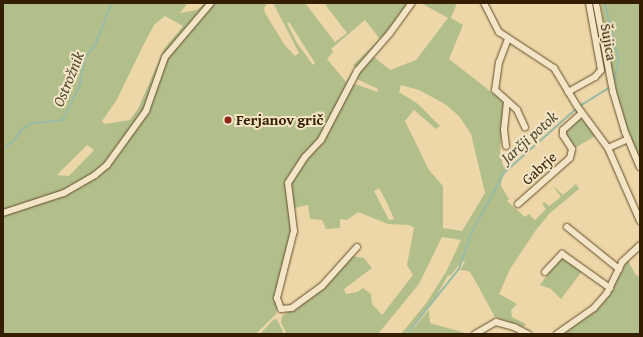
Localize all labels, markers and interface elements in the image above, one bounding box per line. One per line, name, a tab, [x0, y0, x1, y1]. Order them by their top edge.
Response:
street label: Šujica	[597, 22, 621, 62]
water label: Ostrožnik	[48, 49, 88, 109]
water label: Jarčji potok	[497, 107, 561, 167]
place label: Ferjanov grič	[236, 111, 323, 129]
marker: Ferjanov grič	[223, 115, 233, 125]
street label: Gabrje	[518, 148, 560, 188]

